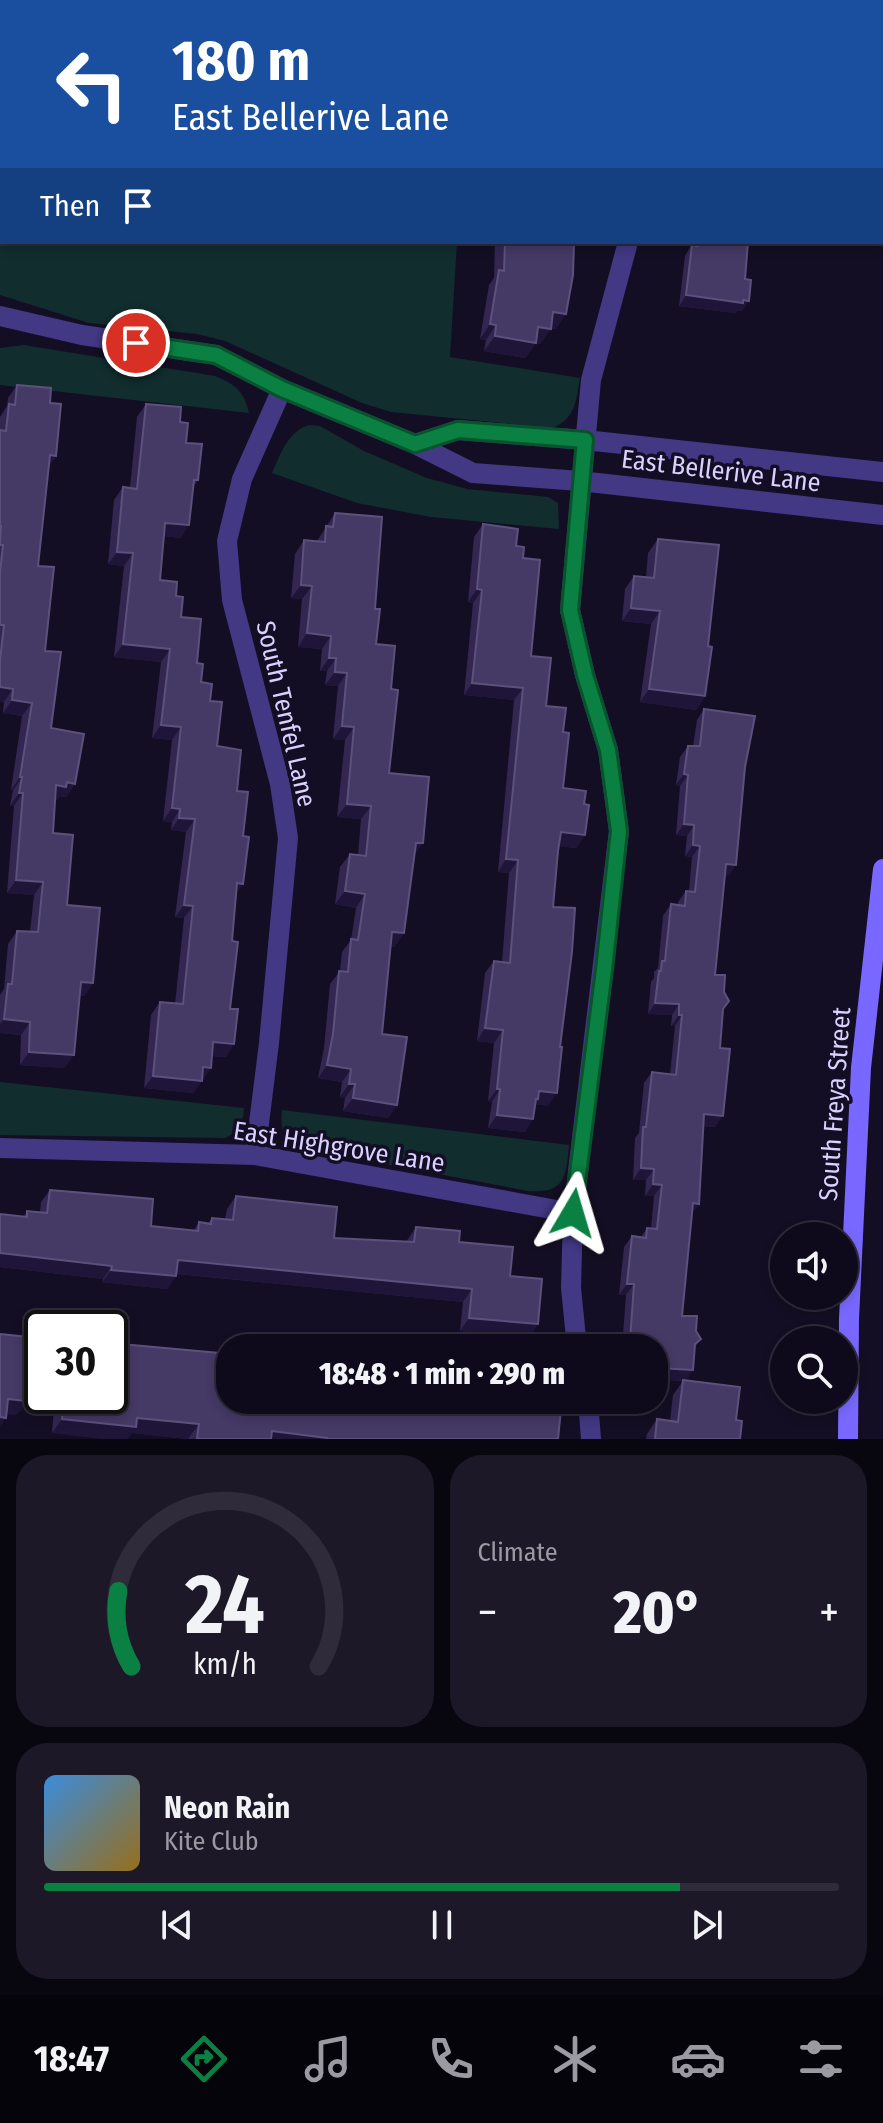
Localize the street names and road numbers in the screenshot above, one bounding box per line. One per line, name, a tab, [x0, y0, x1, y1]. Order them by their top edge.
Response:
street label: East Bellerive Lane	[620, 443, 822, 499]
street label: South Tenfel Lane	[250, 618, 322, 810]
street label: South Freya Street	[813, 1006, 857, 1202]
street label: East Highgrove Lane	[231, 1115, 447, 1179]

